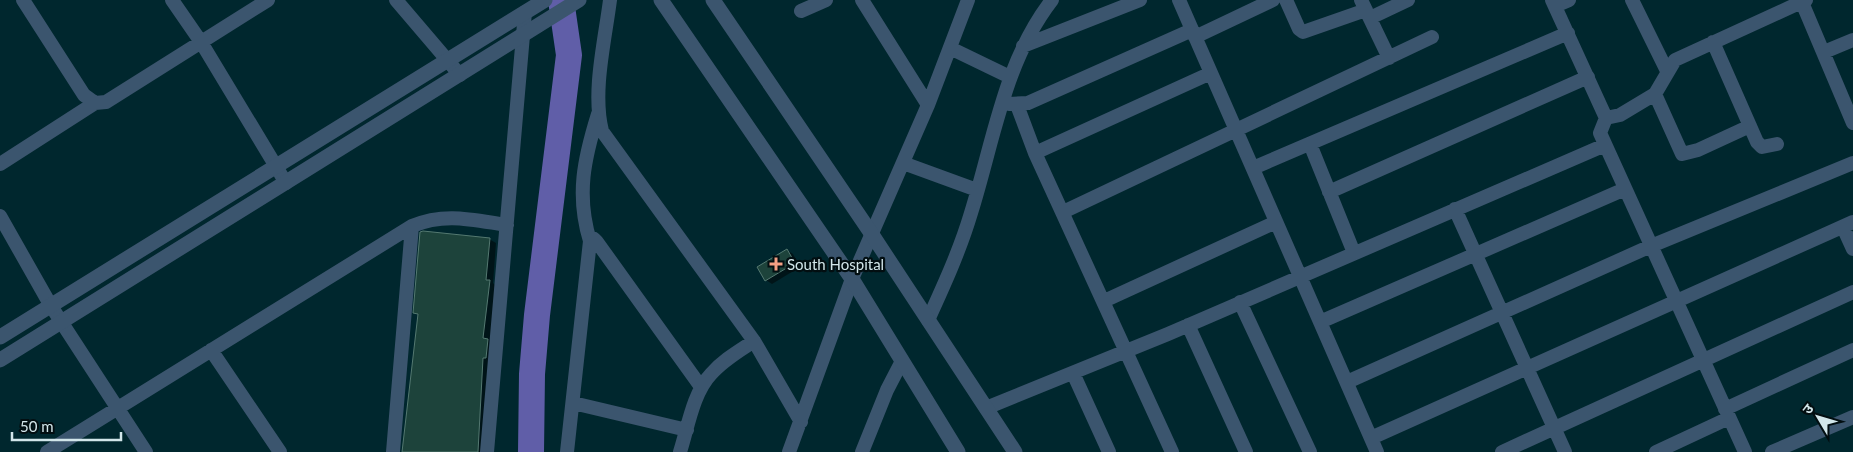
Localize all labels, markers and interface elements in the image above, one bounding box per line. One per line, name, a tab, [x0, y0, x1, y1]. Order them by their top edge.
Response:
place label: South Hospital	[787, 255, 884, 273]
marker: South Hospital	[769, 257, 783, 271]
north arrow	[1793, 392, 1843, 442]
text: उ	[1798, 400, 1817, 417]
scale bar	[12, 410, 121, 442]
text: 50 m	[20, 417, 54, 435]

